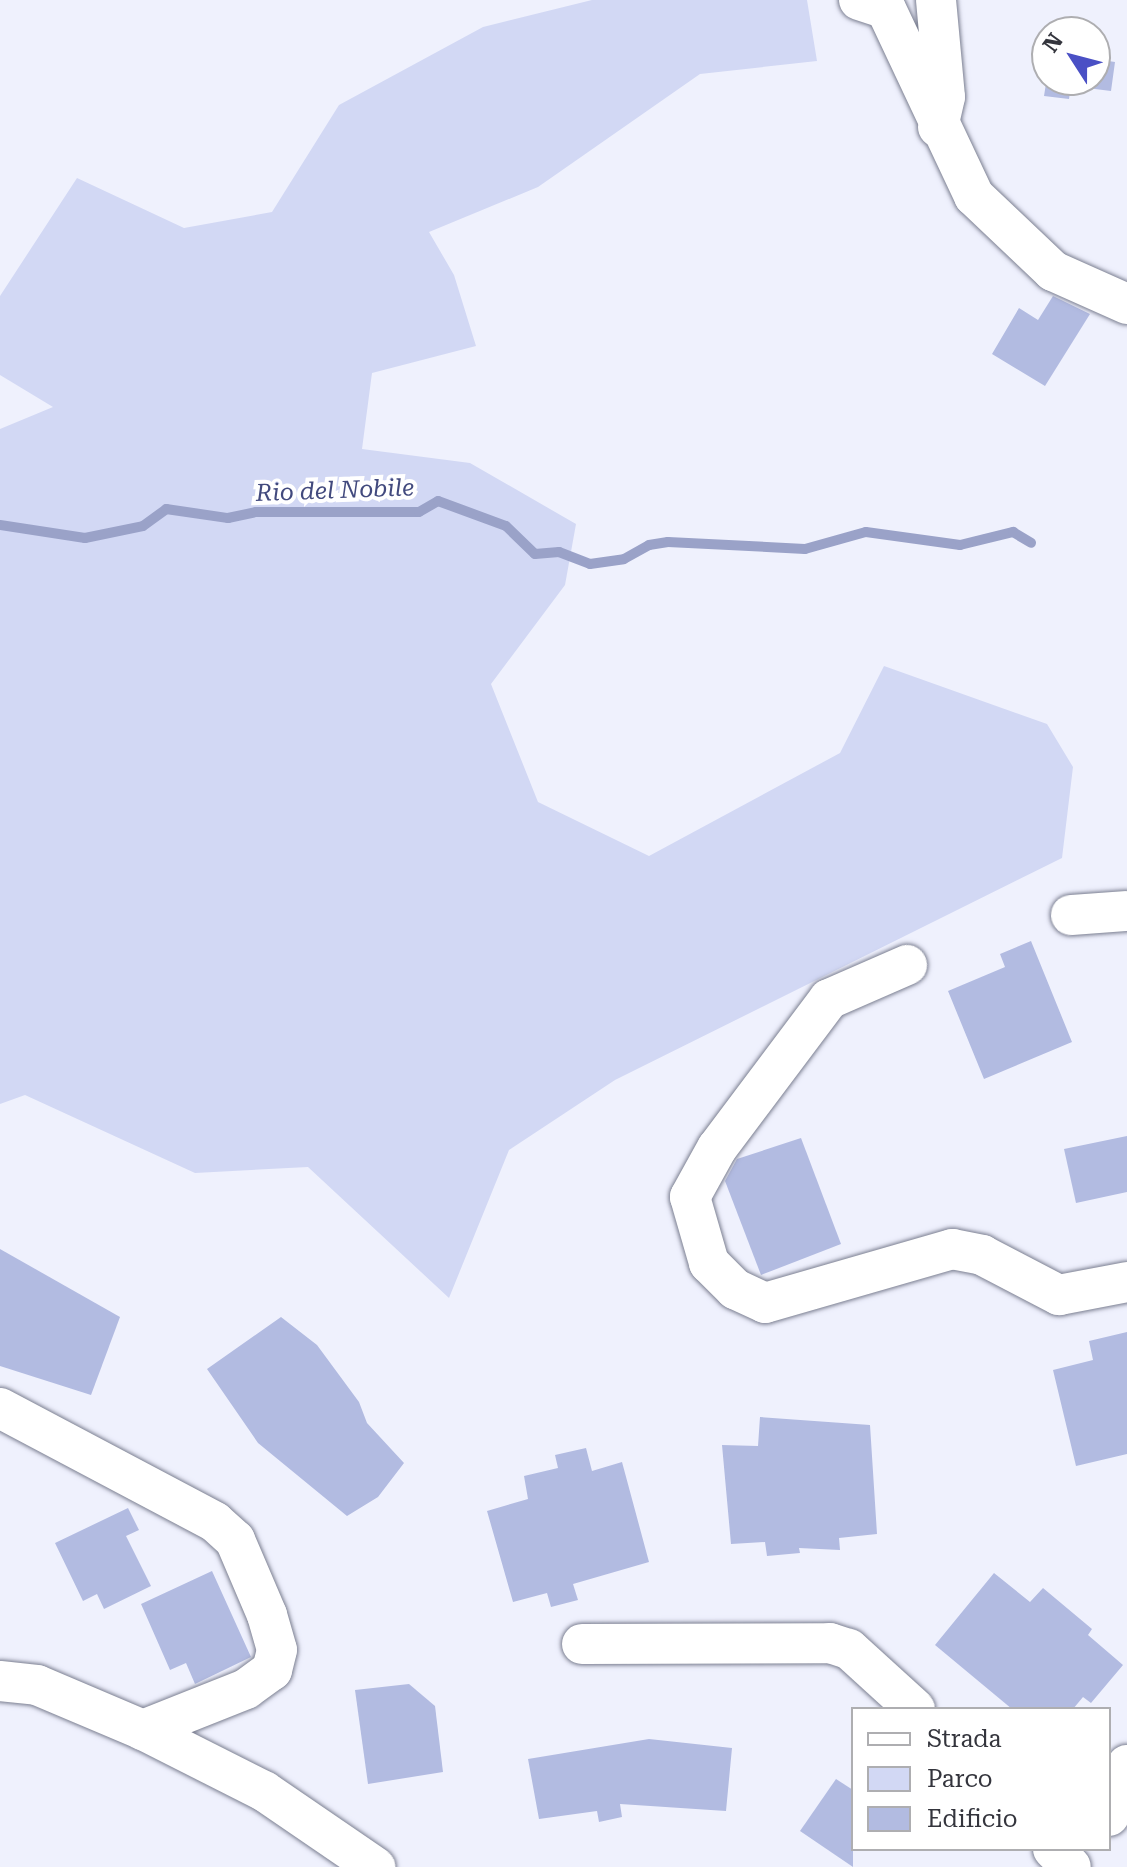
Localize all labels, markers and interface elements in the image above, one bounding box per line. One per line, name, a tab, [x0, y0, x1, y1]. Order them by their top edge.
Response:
north arrow	[1031, 16, 1111, 96]
text: N	[1038, 29, 1068, 57]
water label: Rio del Nobile	[255, 474, 415, 508]
legend	[851, 1707, 1111, 1851]
text: Strada	[927, 1725, 1002, 1753]
text: Parco	[927, 1765, 993, 1793]
text: Edificio	[927, 1805, 1018, 1833]

